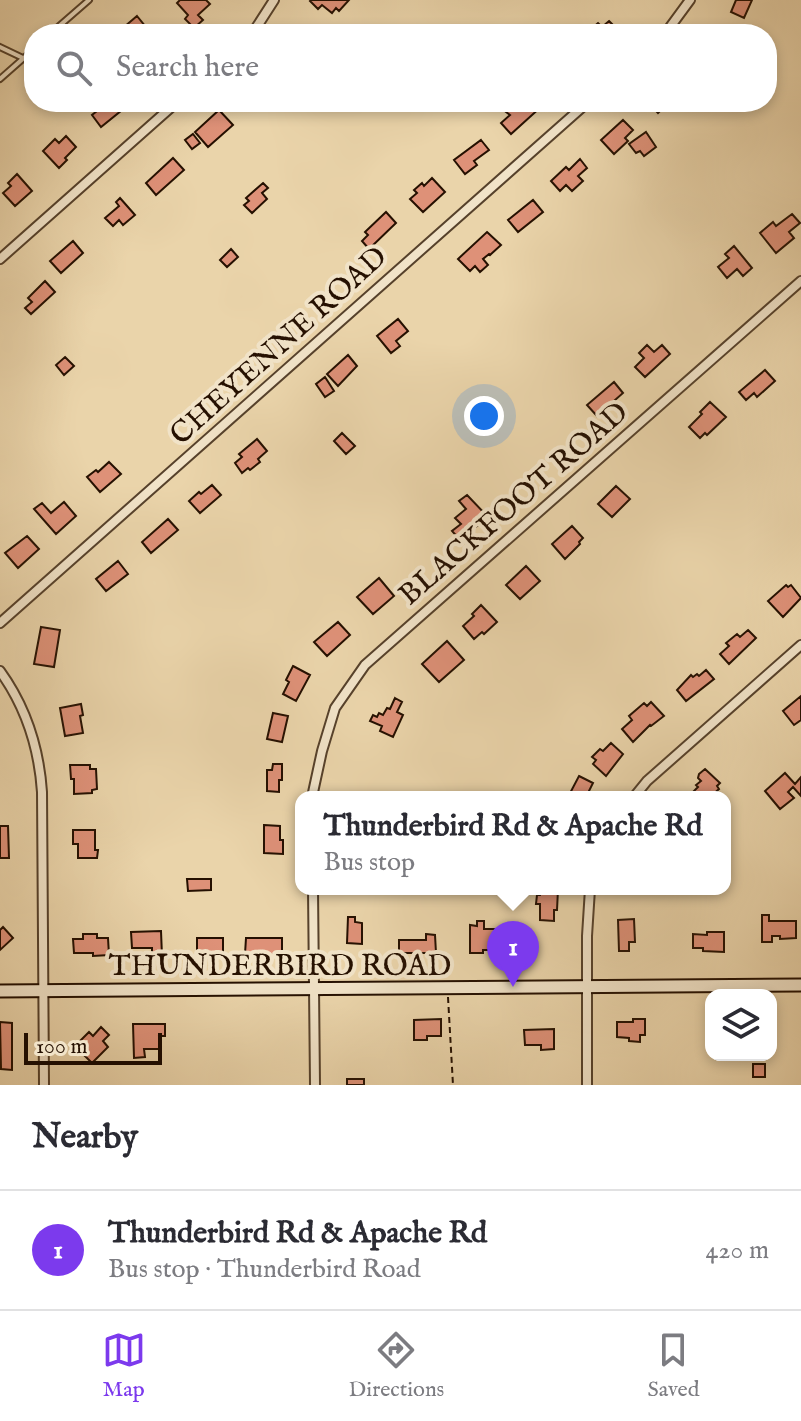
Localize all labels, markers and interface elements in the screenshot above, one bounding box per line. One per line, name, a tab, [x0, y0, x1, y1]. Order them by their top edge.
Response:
search box	[24, 24, 777, 112]
icon: search	[52, 46, 96, 90]
text: Search here	[116, 49, 259, 87]
street label: CHEYENNE ROAD	[163, 239, 396, 454]
street label: BLACKFOOT ROAD	[392, 394, 637, 615]
your location	[464, 396, 504, 436]
popup	[295, 791, 731, 895]
text: Thunderbird Rd & Apache Rd	[323, 808, 703, 846]
text: Bus stop	[323, 846, 415, 879]
pin: 1	[487, 921, 539, 987]
street label: THUNDERBIRD ROAD	[109, 948, 451, 986]
map controls	[705, 989, 777, 1061]
button: layers	[705, 989, 777, 1061]
scale bar	[24, 1029, 162, 1065]
text: 100 m	[36, 1033, 88, 1061]
text: Nearby	[32, 1116, 138, 1159]
text: Thunderbird Rd & Apache Rd	[108, 1215, 487, 1253]
text: 1	[53, 1234, 63, 1267]
text: 420 m	[706, 1234, 769, 1267]
text: Bus stop · Thunderbird Road	[108, 1253, 421, 1286]
tab: Map	[102, 1328, 146, 1404]
tab: Directions	[349, 1328, 444, 1404]
tab: Saved	[647, 1328, 699, 1404]

